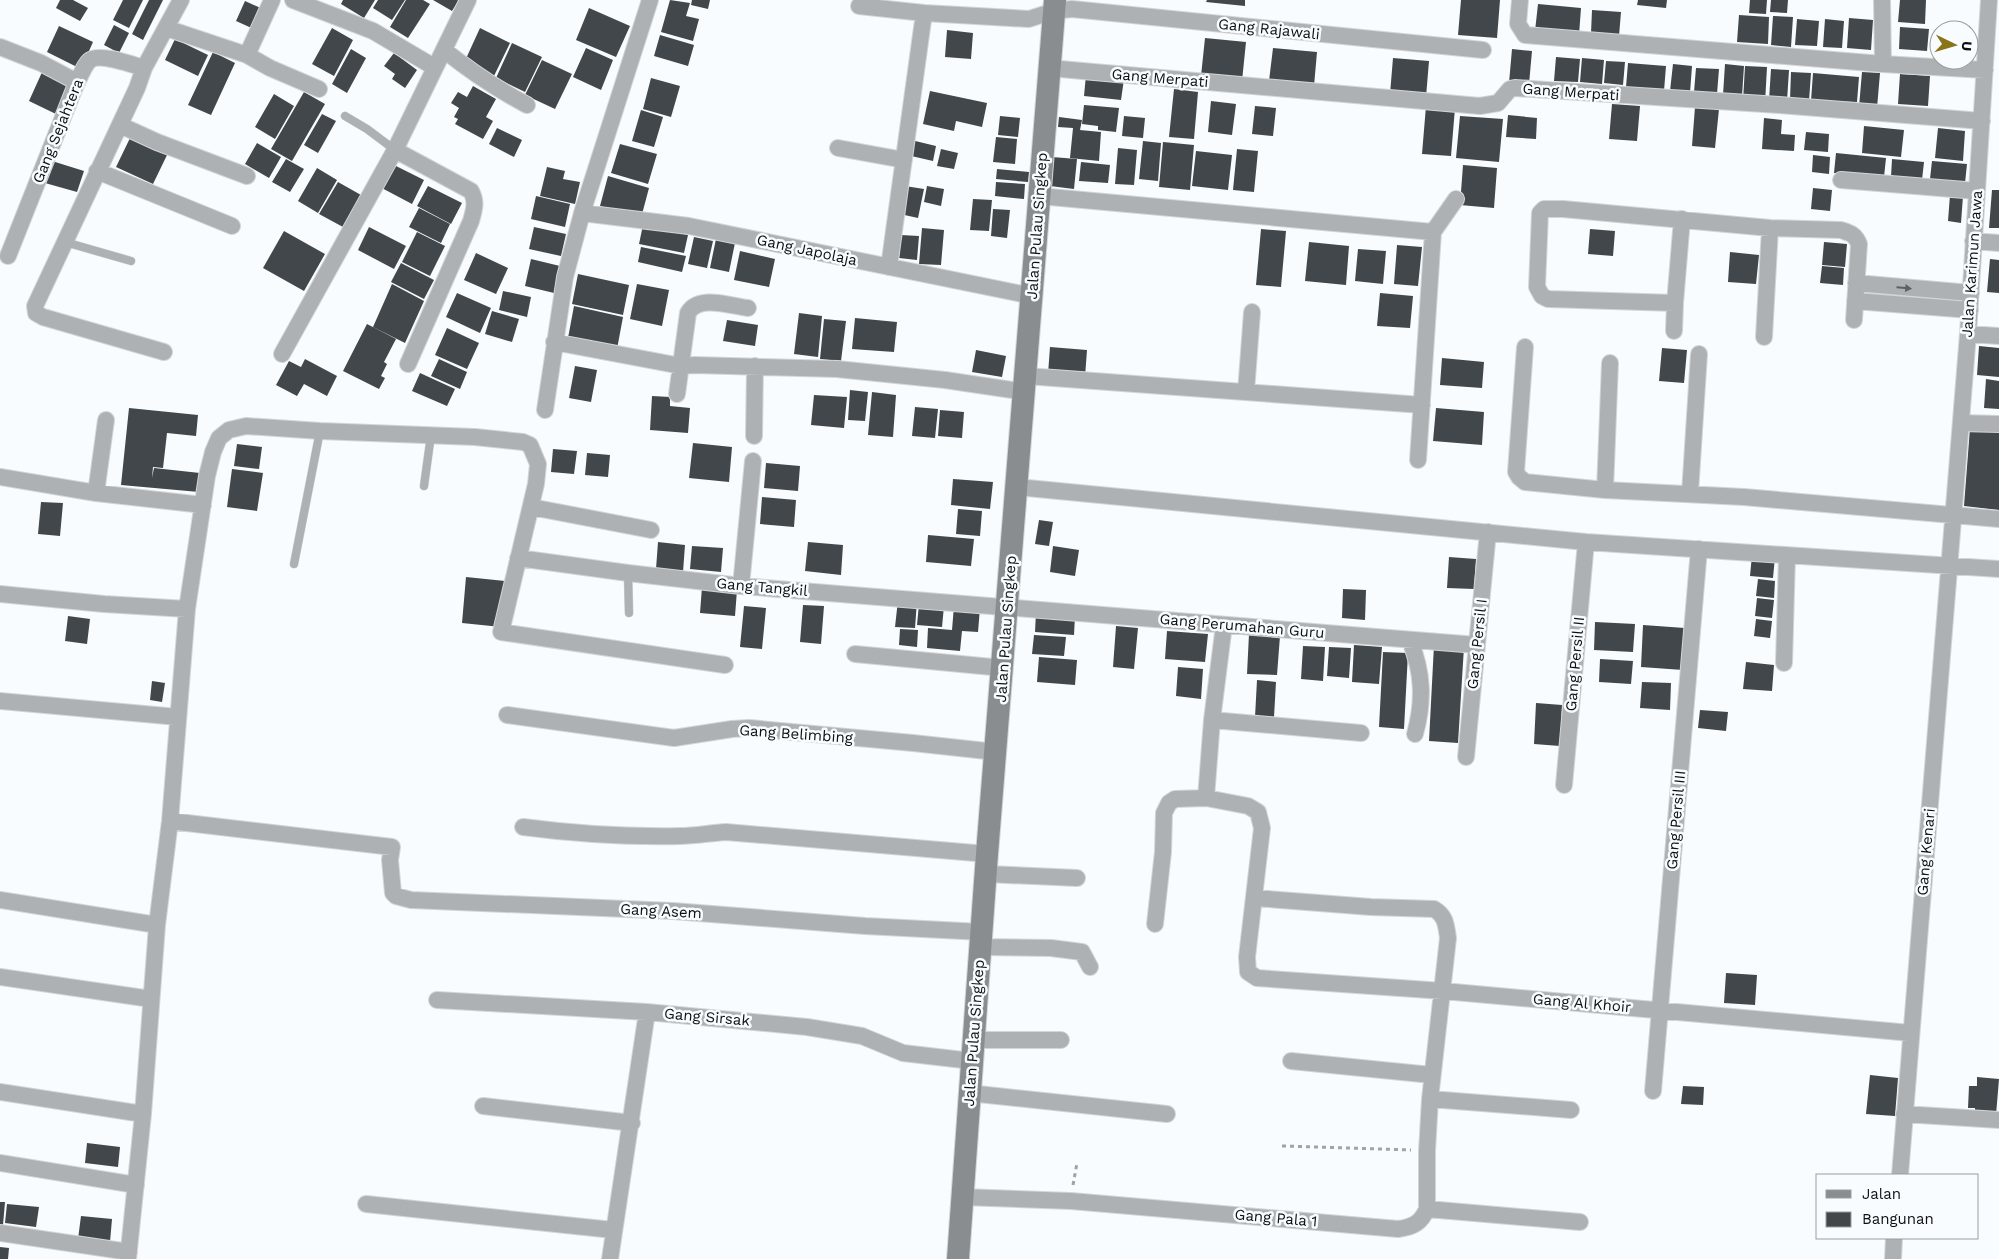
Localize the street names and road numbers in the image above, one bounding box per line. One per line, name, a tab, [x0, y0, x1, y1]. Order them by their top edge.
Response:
street label: Gang Rajawali	[1217, 15, 1321, 43]
street label: Gang Merpati	[1111, 65, 1209, 91]
street label: Gang Sejahtera	[29, 76, 87, 186]
street label: Gang Merpati	[1522, 80, 1620, 104]
street label: Jalan Pulau Singkep	[1023, 152, 1051, 300]
street label: Jalan Karimun Jawa	[1958, 189, 1986, 338]
street label: Gang Japolaja	[755, 231, 859, 270]
street label: Jalan Pulau Singkep	[992, 555, 1020, 703]
street label: Gang Tangkil	[716, 574, 809, 600]
street label: Gang Persil I	[1463, 598, 1491, 690]
street label: Gang Perumahan Guru	[1159, 610, 1325, 642]
street label: Gang Persil II	[1562, 616, 1588, 712]
street label: Gang Belimbing	[739, 721, 853, 747]
street label: Gang Persil III	[1663, 770, 1689, 870]
street label: Gang Kenari	[1913, 808, 1939, 896]
street label: Gang Asem	[620, 900, 702, 922]
street label: Jalan Pulau Singkep	[960, 959, 988, 1107]
street label: Gang Al Khoir	[1532, 990, 1632, 1016]
street label: Gang Sirsak	[663, 1004, 751, 1030]
street label: Gang Pala 1	[1234, 1205, 1318, 1231]

